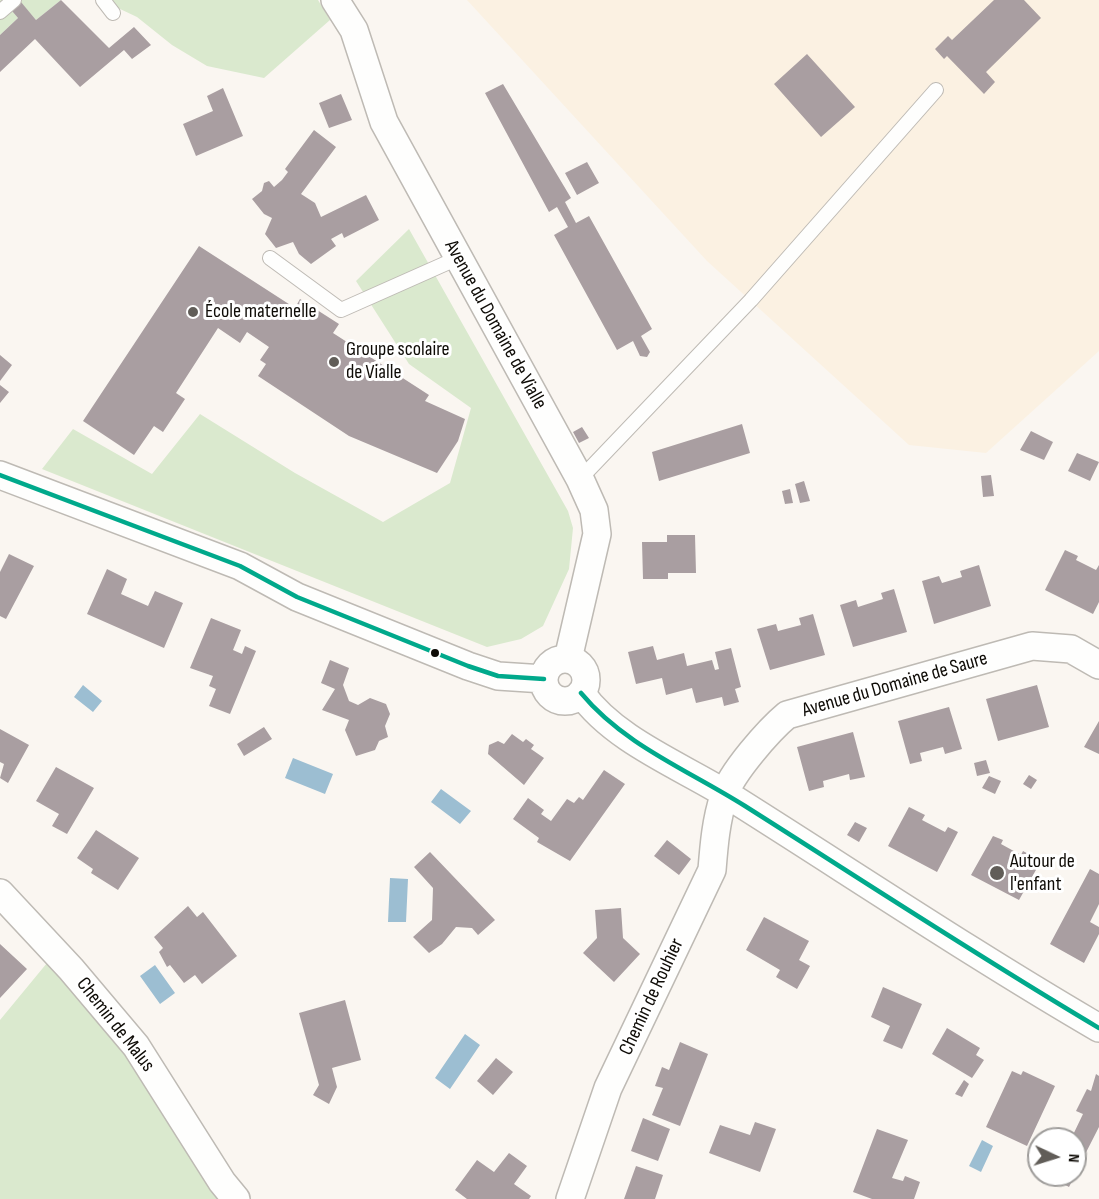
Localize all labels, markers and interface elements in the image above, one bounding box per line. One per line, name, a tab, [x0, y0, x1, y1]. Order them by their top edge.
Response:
street label: Avenue du Domaine de Vialle	[439, 236, 551, 414]
place label: École maternelle	[205, 300, 317, 324]
marker: École maternelle	[186, 305, 200, 319]
place label: Groupe scolaire de Vialle	[346, 338, 450, 385]
marker: Groupe scolaire de Vialle	[327, 355, 341, 369]
unlabelled marker	[429, 647, 441, 659]
street label: Avenue du Domaine de Saure	[800, 647, 990, 723]
place label: Autour de l'enfant	[1010, 850, 1075, 897]
marker: Autour de l'enfant	[988, 864, 1006, 882]
street label: Chemin de Rouhier	[615, 935, 689, 1059]
street label: Chemin de Malus	[71, 973, 159, 1077]
north arrow	[1027, 1127, 1087, 1187]
text: N	[1064, 1153, 1083, 1163]

